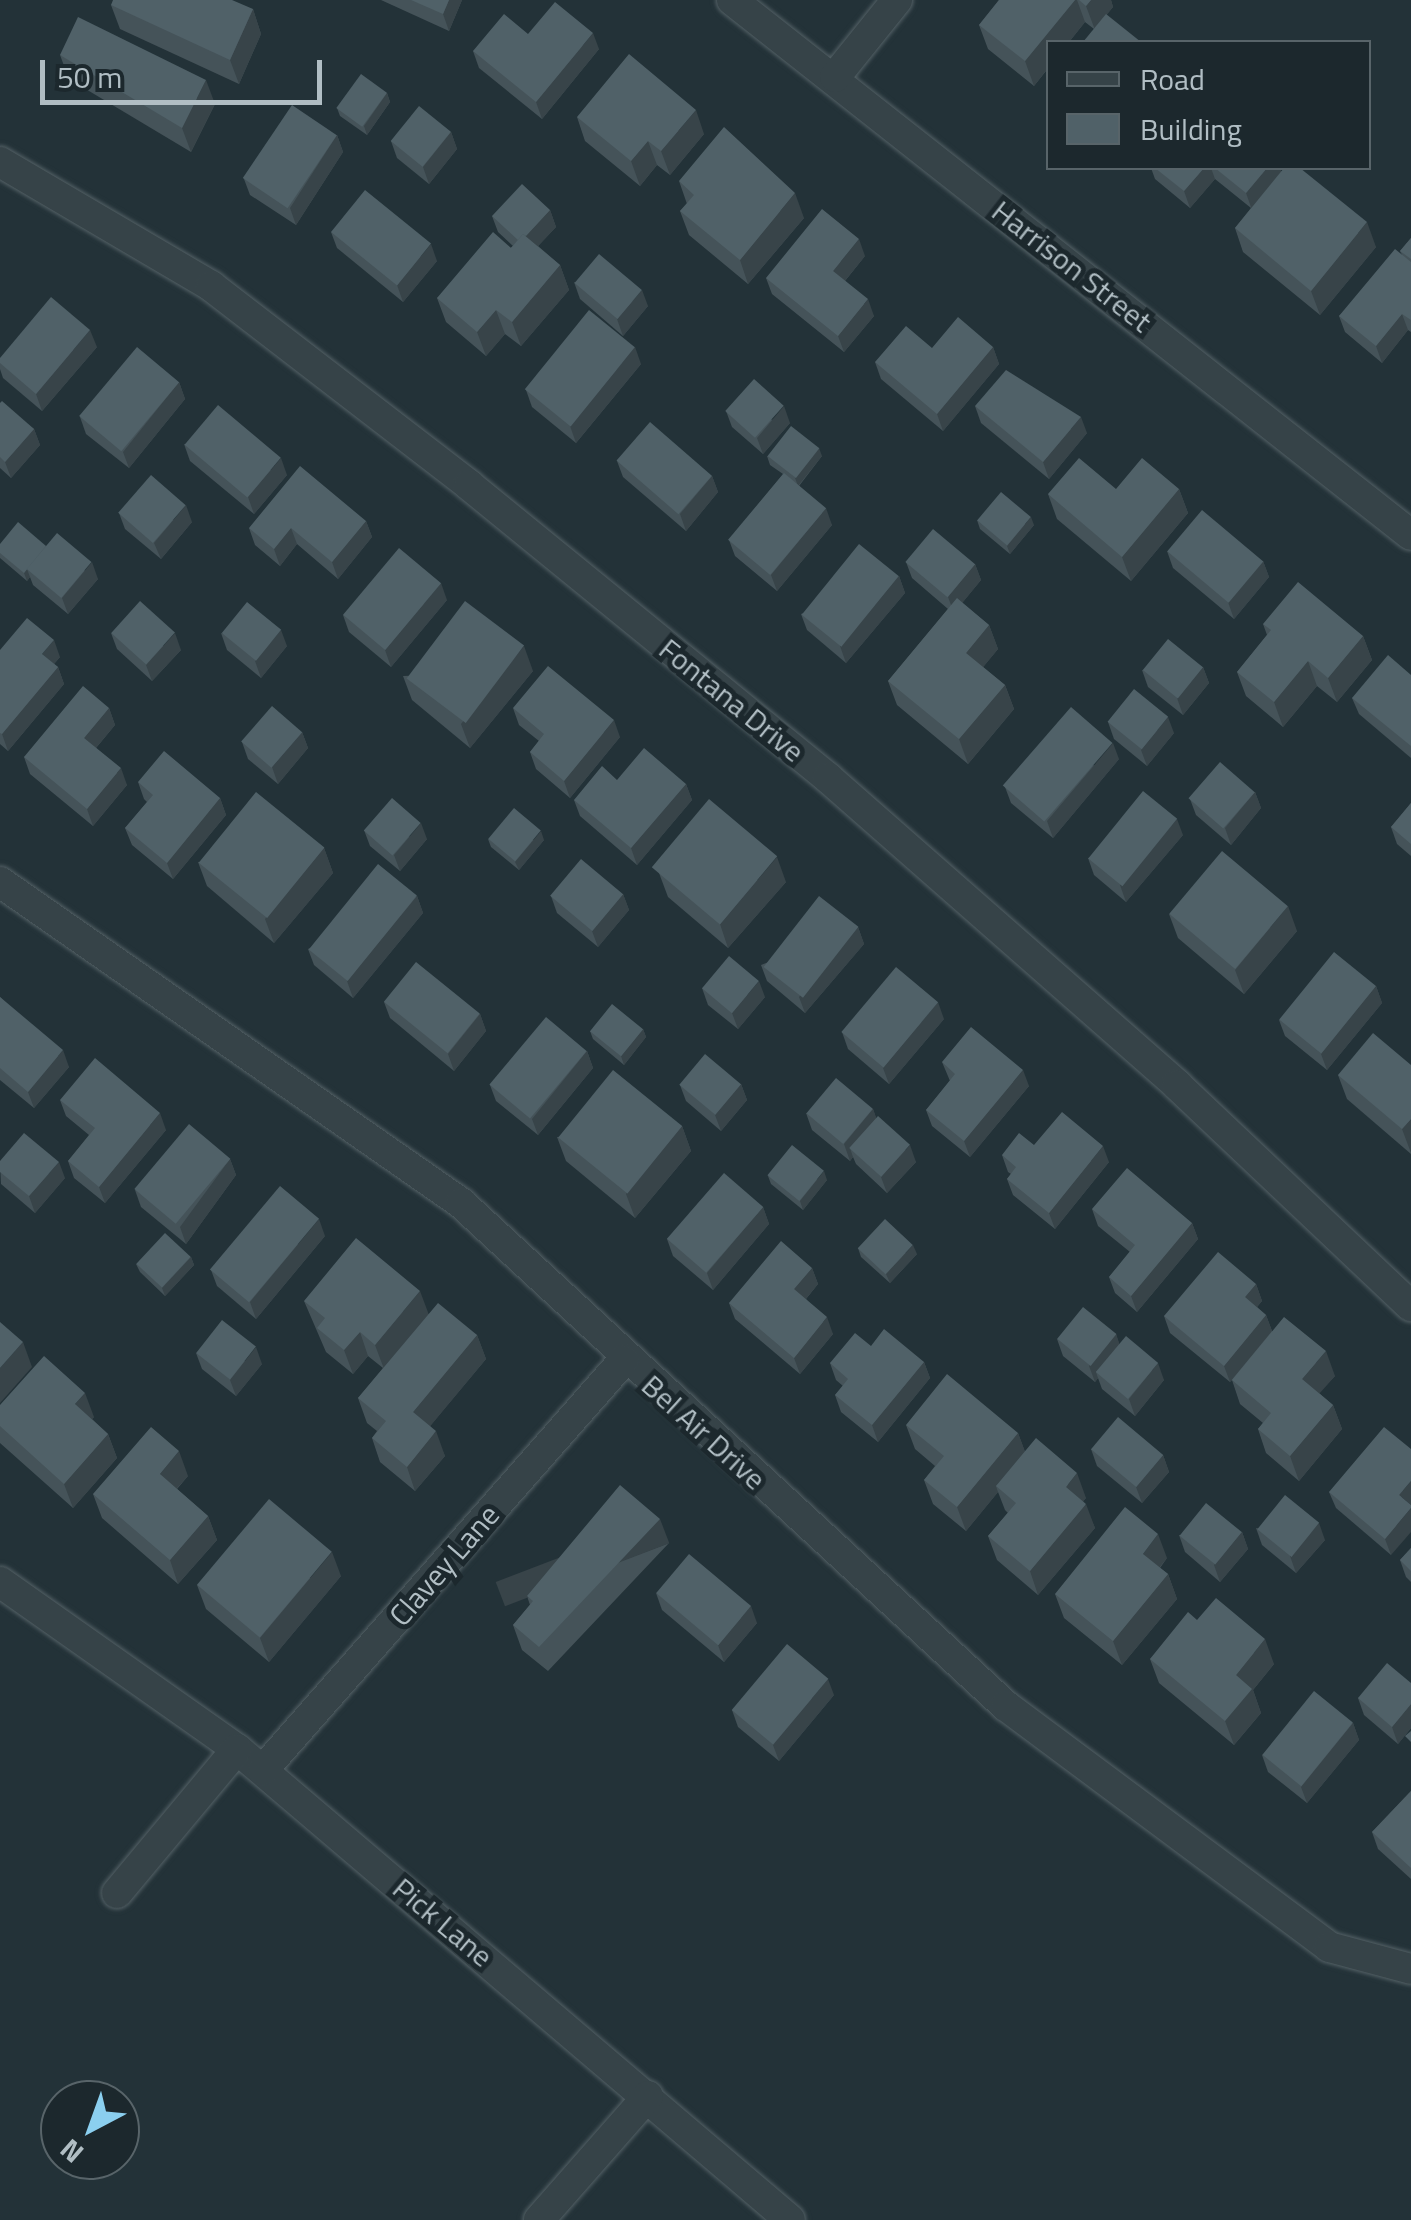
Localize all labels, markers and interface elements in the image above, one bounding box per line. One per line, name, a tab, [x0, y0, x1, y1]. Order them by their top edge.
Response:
scale bar	[45, 40, 328, 102]
legend	[1046, 40, 1371, 170]
text: 50 m	[57, 54, 122, 100]
text: Road	[1140, 56, 1205, 102]
text: Building	[1140, 106, 1242, 152]
street label: Harrison Street	[985, 193, 1159, 339]
street label: Fontana Drive	[652, 631, 812, 769]
street label: Bel Air Drive	[635, 1367, 773, 1497]
street label: Clavey Lane	[382, 1497, 506, 1633]
street label: Pick Lane	[386, 1870, 500, 1974]
north arrow	[40, 2080, 140, 2180]
text: N	[50, 2129, 93, 2174]

